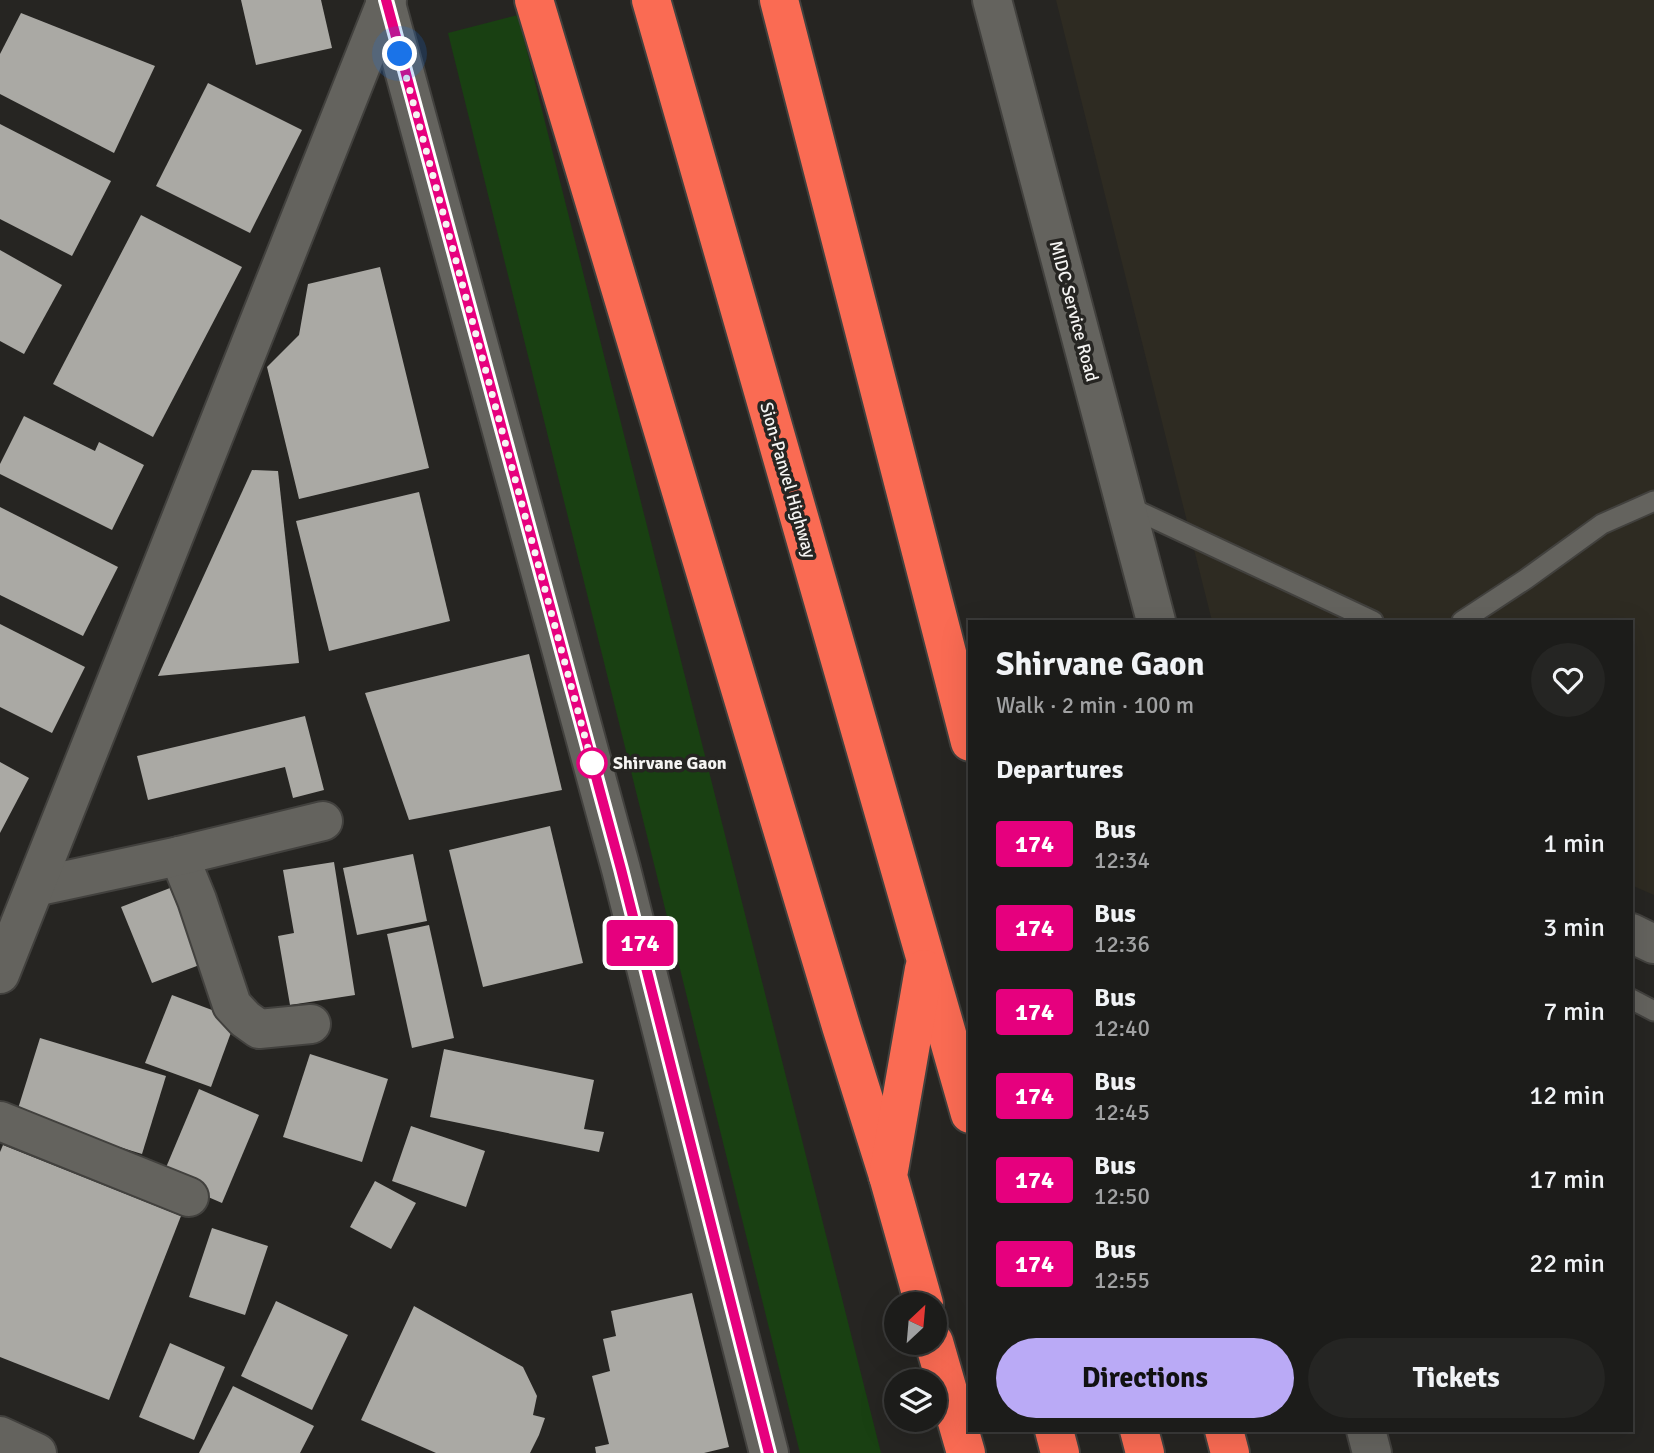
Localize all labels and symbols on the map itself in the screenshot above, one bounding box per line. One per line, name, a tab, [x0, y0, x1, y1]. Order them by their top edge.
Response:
your location	[382, 36, 417, 71]
street label: MIDC Service Road	[1045, 238, 1103, 384]
street label: Sion-Panvel Highway	[755, 399, 821, 561]
marker: Shirvane Gaon	[577, 748, 607, 778]
place label: Shirvane Gaon	[613, 752, 727, 774]
line badge: 174	[600, 920, 680, 966]
north arrow	[884, 1292, 947, 1354]

